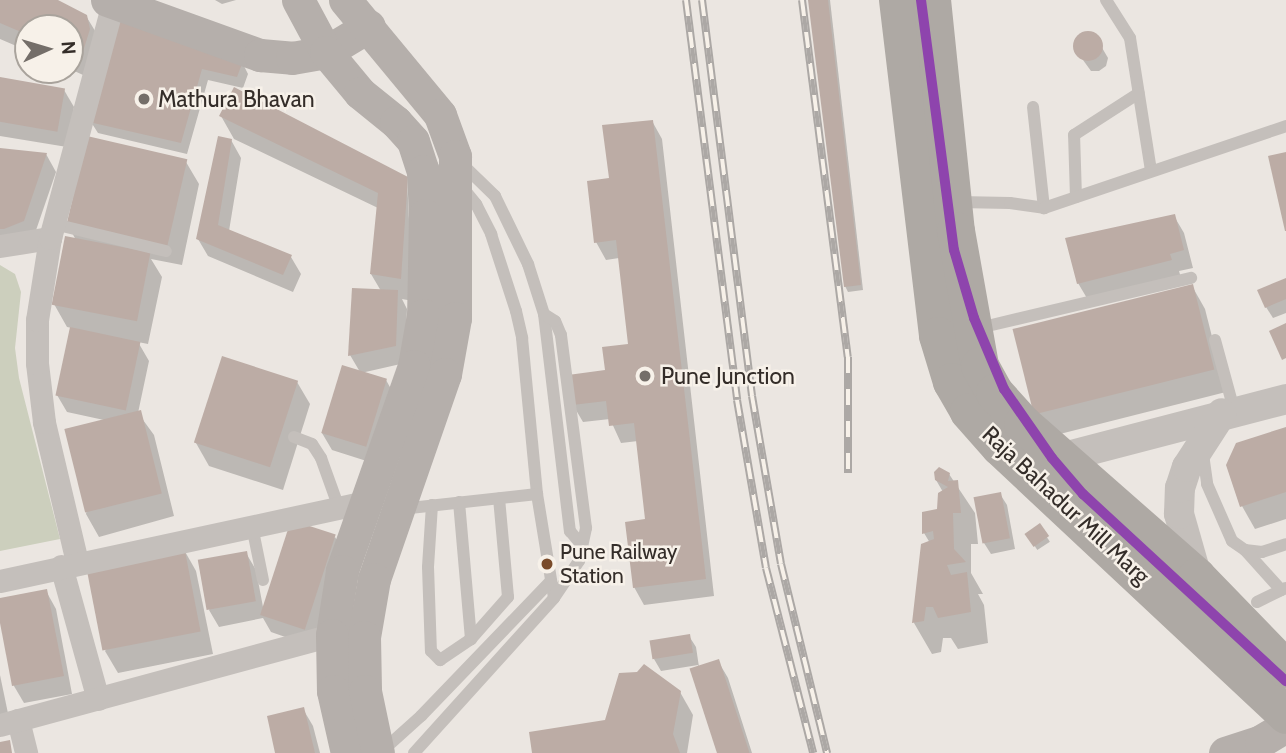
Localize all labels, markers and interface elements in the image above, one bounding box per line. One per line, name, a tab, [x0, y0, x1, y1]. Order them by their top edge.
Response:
north arrow	[14, 14, 84, 84]
text: N	[57, 40, 80, 55]
place label: Mathura Bhavan	[158, 85, 315, 113]
marker: Mathura Bhavan	[136, 91, 152, 107]
place label: Pune Junction	[661, 362, 795, 390]
marker: Pune Junction	[635, 366, 655, 386]
street label: Raja Bahadur Mill Marg	[977, 420, 1155, 590]
place label: Pune Railway Station	[560, 539, 677, 589]
marker: Pune Railway Station	[540, 557, 554, 571]

